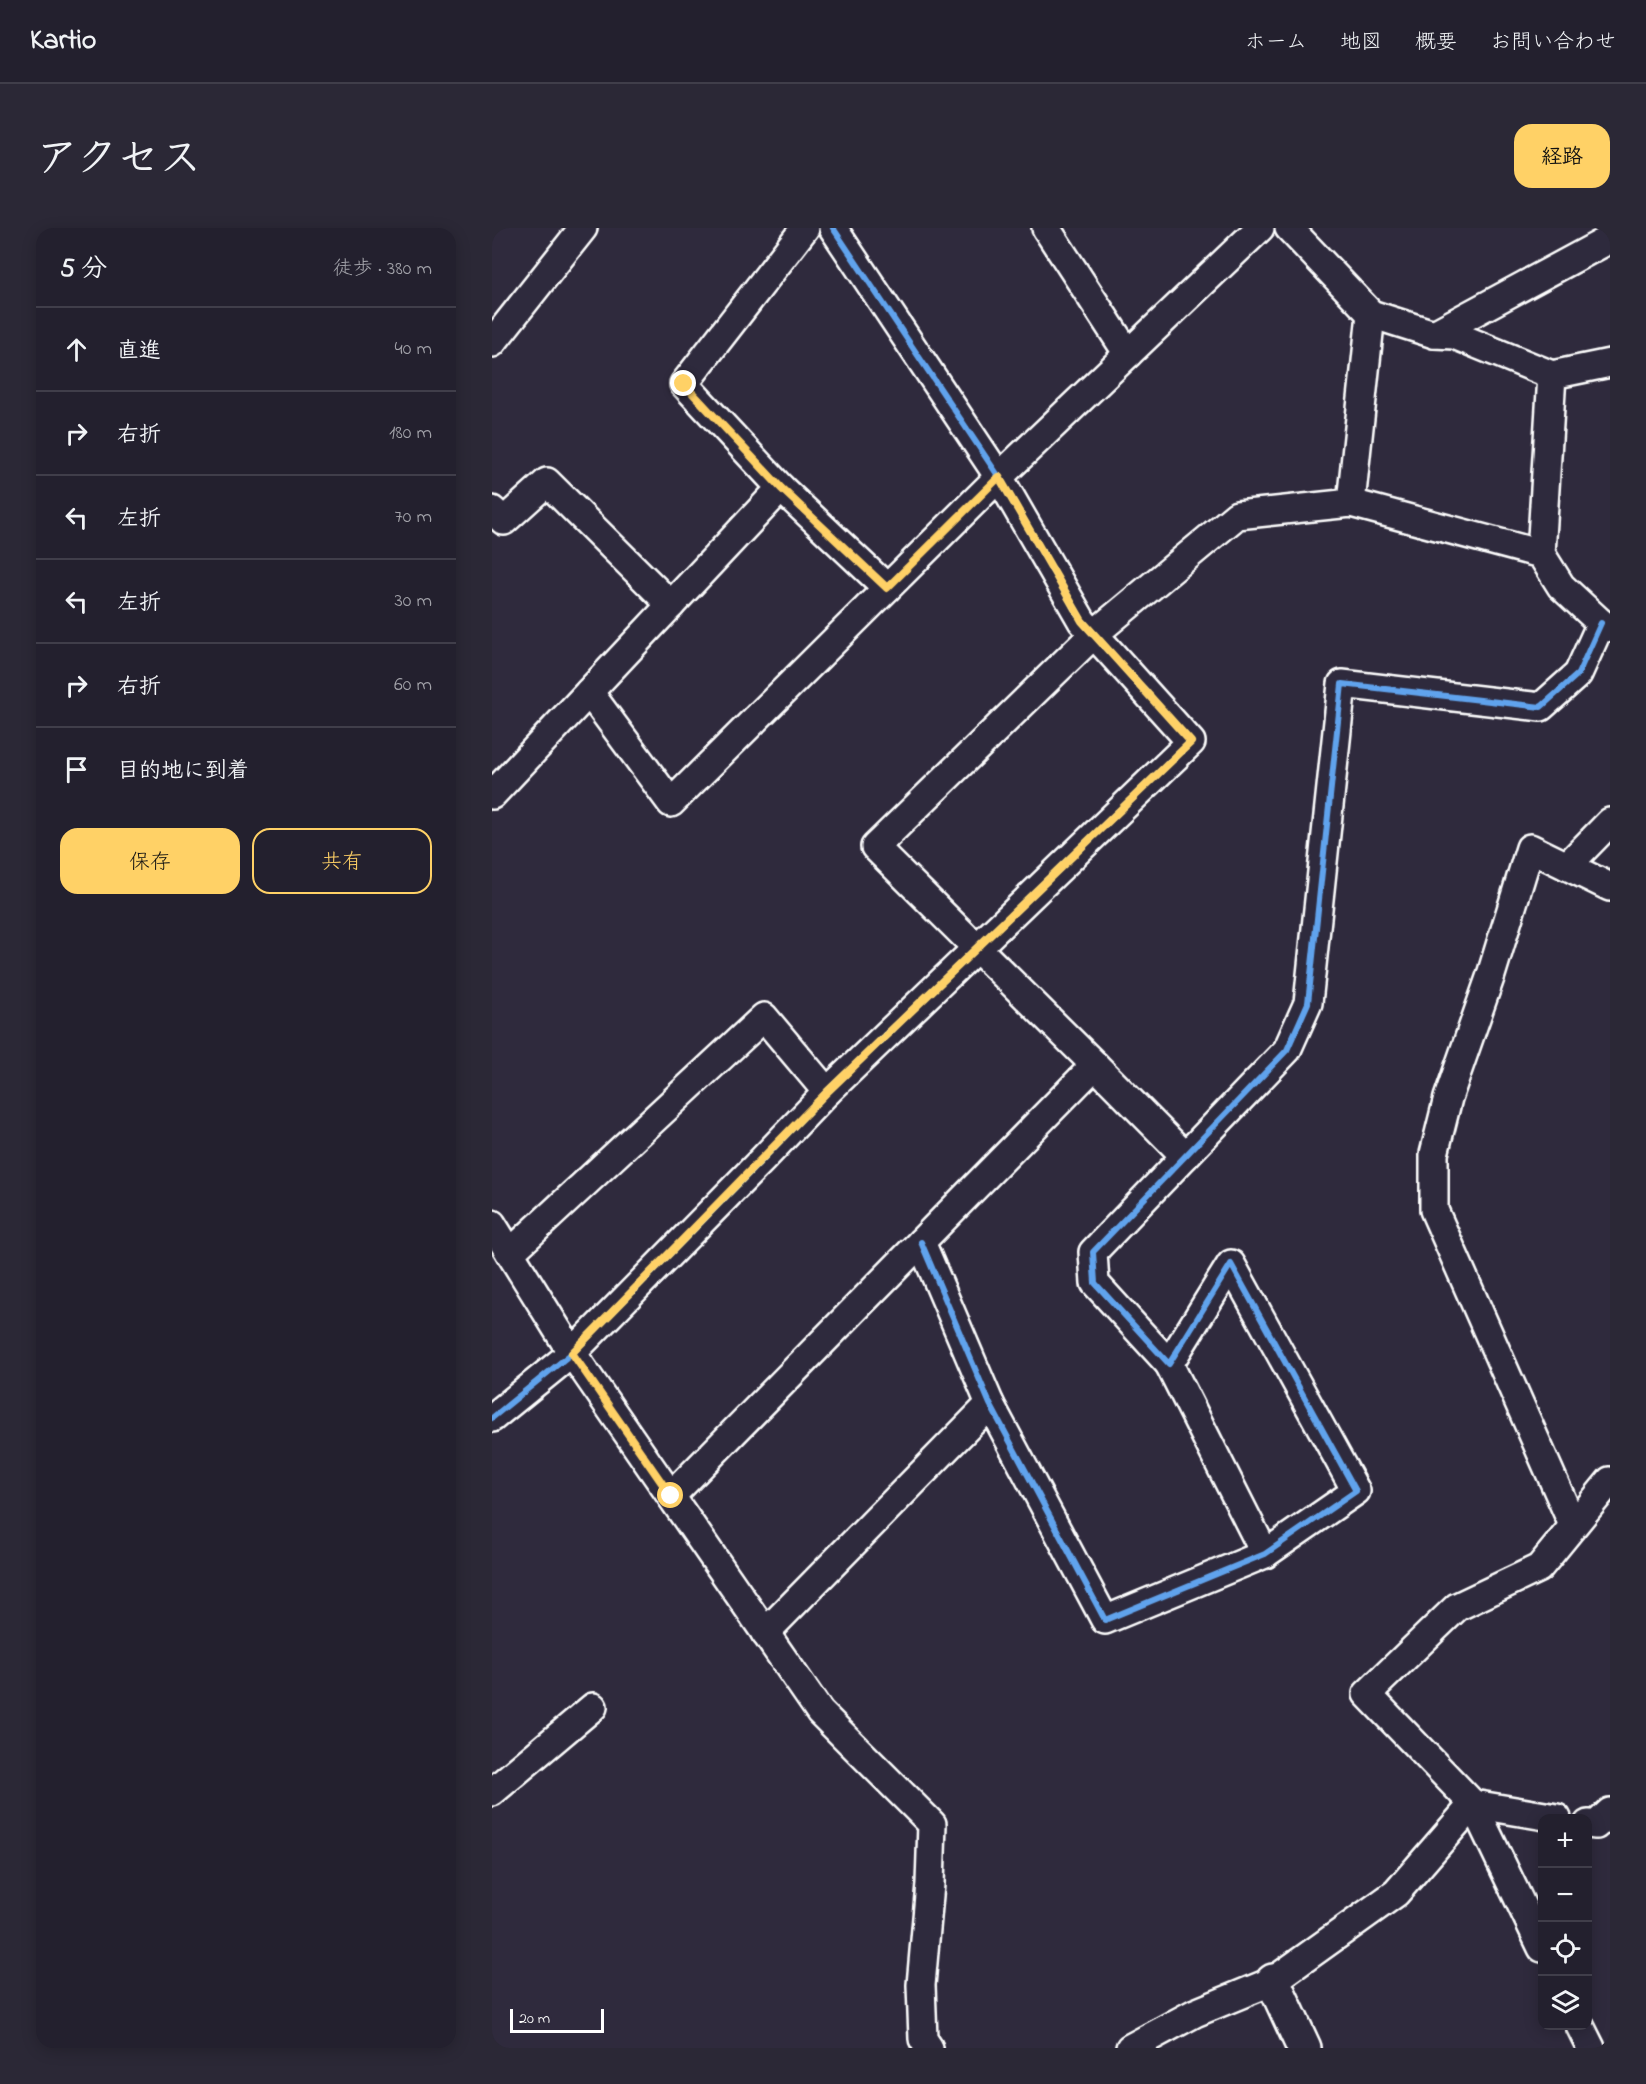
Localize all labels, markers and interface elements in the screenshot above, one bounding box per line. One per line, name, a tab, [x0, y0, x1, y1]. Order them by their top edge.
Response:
text: Kartio	[30, 21, 96, 62]
text: ホーム	[1245, 28, 1307, 58]
text: 地図	[1340, 28, 1382, 58]
text: 概要	[1415, 28, 1457, 58]
text: お問い合わせ	[1490, 28, 1616, 58]
button: 経路	[1514, 124, 1610, 188]
text: アクセス	[36, 130, 201, 191]
text: 5 分	[60, 251, 107, 289]
text: 徒歩 · 380 m	[333, 255, 432, 284]
icon: ahead	[60, 333, 93, 366]
text: 40 m	[395, 335, 432, 364]
text: 直進	[117, 336, 161, 368]
route end	[670, 370, 696, 396]
icon: right	[60, 417, 93, 450]
text: 180 m	[389, 419, 432, 448]
text: 右折	[117, 420, 161, 452]
icon: left	[60, 501, 93, 534]
text: 70 m	[395, 503, 432, 532]
text: 左折	[117, 504, 161, 536]
icon: left	[60, 585, 93, 618]
text: 30 m	[395, 587, 432, 616]
text: 左折	[117, 588, 161, 620]
icon: right	[60, 669, 93, 702]
text: 60 m	[394, 671, 432, 700]
text: 右折	[117, 672, 161, 704]
icon: arrive	[60, 753, 93, 786]
text: 目的地に到着	[117, 756, 249, 788]
button: 保存	[60, 828, 240, 894]
button: 共有	[252, 828, 432, 894]
route start	[657, 1482, 683, 1508]
map controls	[1538, 1814, 1592, 2030]
button: +	[1538, 1814, 1592, 1868]
button: −	[1538, 1868, 1592, 1922]
button: locate	[1538, 1922, 1592, 1976]
button: layers	[1538, 1976, 1592, 2030]
scale bar	[510, 2006, 604, 2034]
text: 20 m	[519, 2007, 550, 2031]

